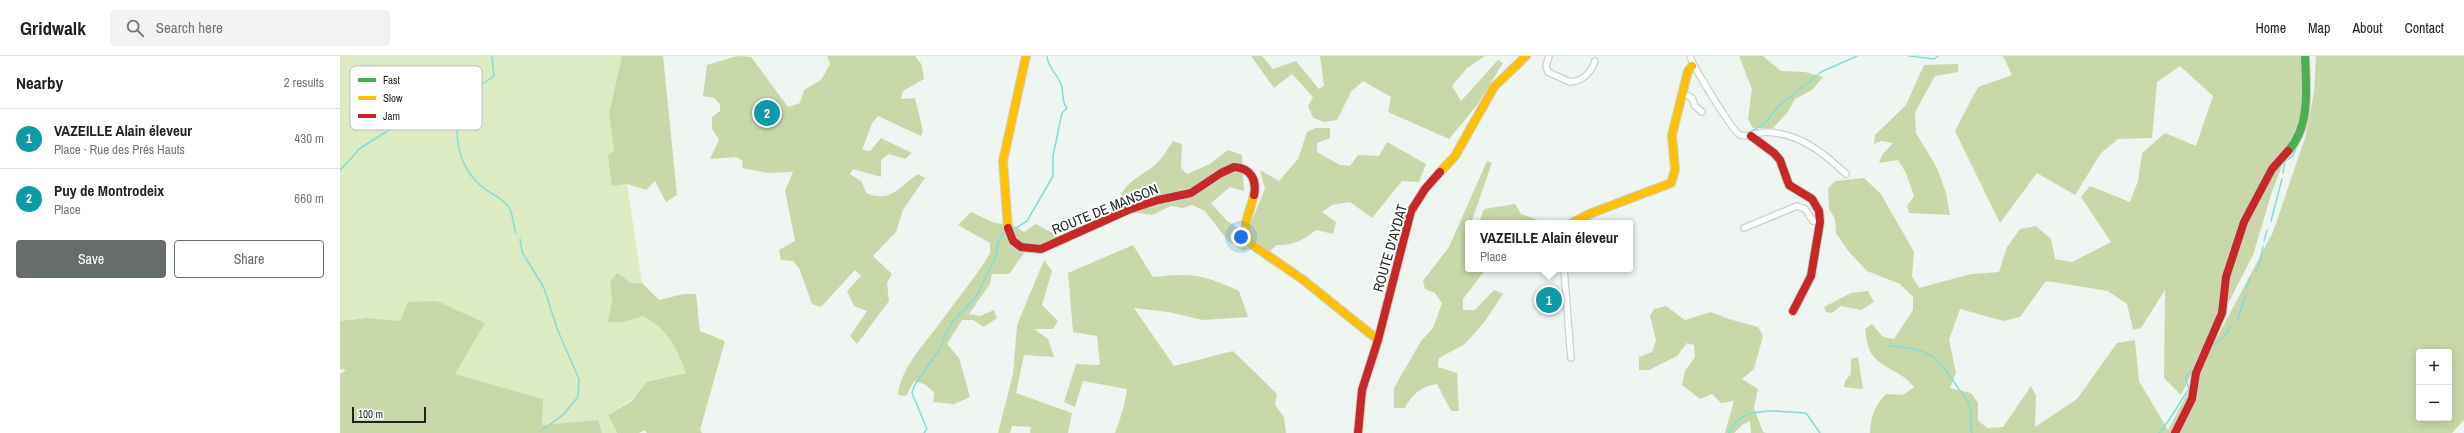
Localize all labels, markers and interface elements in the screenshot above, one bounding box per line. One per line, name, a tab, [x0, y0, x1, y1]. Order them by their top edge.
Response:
search box	[110, 10, 390, 46]
text: Gridwalk	[20, 15, 86, 41]
icon: search	[124, 17, 146, 39]
text: Search here	[156, 17, 223, 38]
text: Home	[2255, 19, 2286, 37]
text: Map	[2308, 19, 2330, 37]
text: About	[2352, 19, 2382, 37]
text: Contact	[2404, 19, 2444, 37]
legend	[350, 66, 482, 130]
text: Nearby	[16, 71, 63, 94]
text: Fast	[383, 73, 401, 87]
text: 2 results	[284, 74, 324, 91]
text: Slow	[383, 91, 403, 105]
pin: 2	[754, 98, 780, 128]
text: Jam	[383, 109, 400, 123]
text: VAZEILLE Alain éleveur	[54, 120, 192, 141]
text: 1	[26, 130, 32, 147]
text: 430 m	[294, 130, 324, 147]
text: Place · Rue des Prés Hauts	[54, 141, 185, 158]
text: Puy de Montrodeix	[54, 180, 164, 201]
street label: ROUTE DE MANSON	[1049, 180, 1161, 238]
text: 2	[26, 190, 32, 207]
text: 660 m	[294, 190, 324, 207]
text: Place	[54, 201, 81, 218]
street label: ROUTE D'AYDAT	[1369, 202, 1411, 294]
popup	[1465, 220, 1633, 272]
your location	[1231, 227, 1251, 247]
text: VAZEILLE Alain éleveur	[1480, 227, 1618, 248]
button: Save	[16, 240, 166, 278]
button: Share	[174, 240, 324, 278]
text: Place	[1480, 248, 1507, 265]
pin: 1	[1536, 285, 1562, 315]
map controls	[2416, 349, 2452, 421]
button: +	[2416, 349, 2452, 385]
button: −	[2416, 385, 2452, 421]
scale bar	[352, 405, 426, 424]
text: 100 m	[358, 407, 383, 421]

